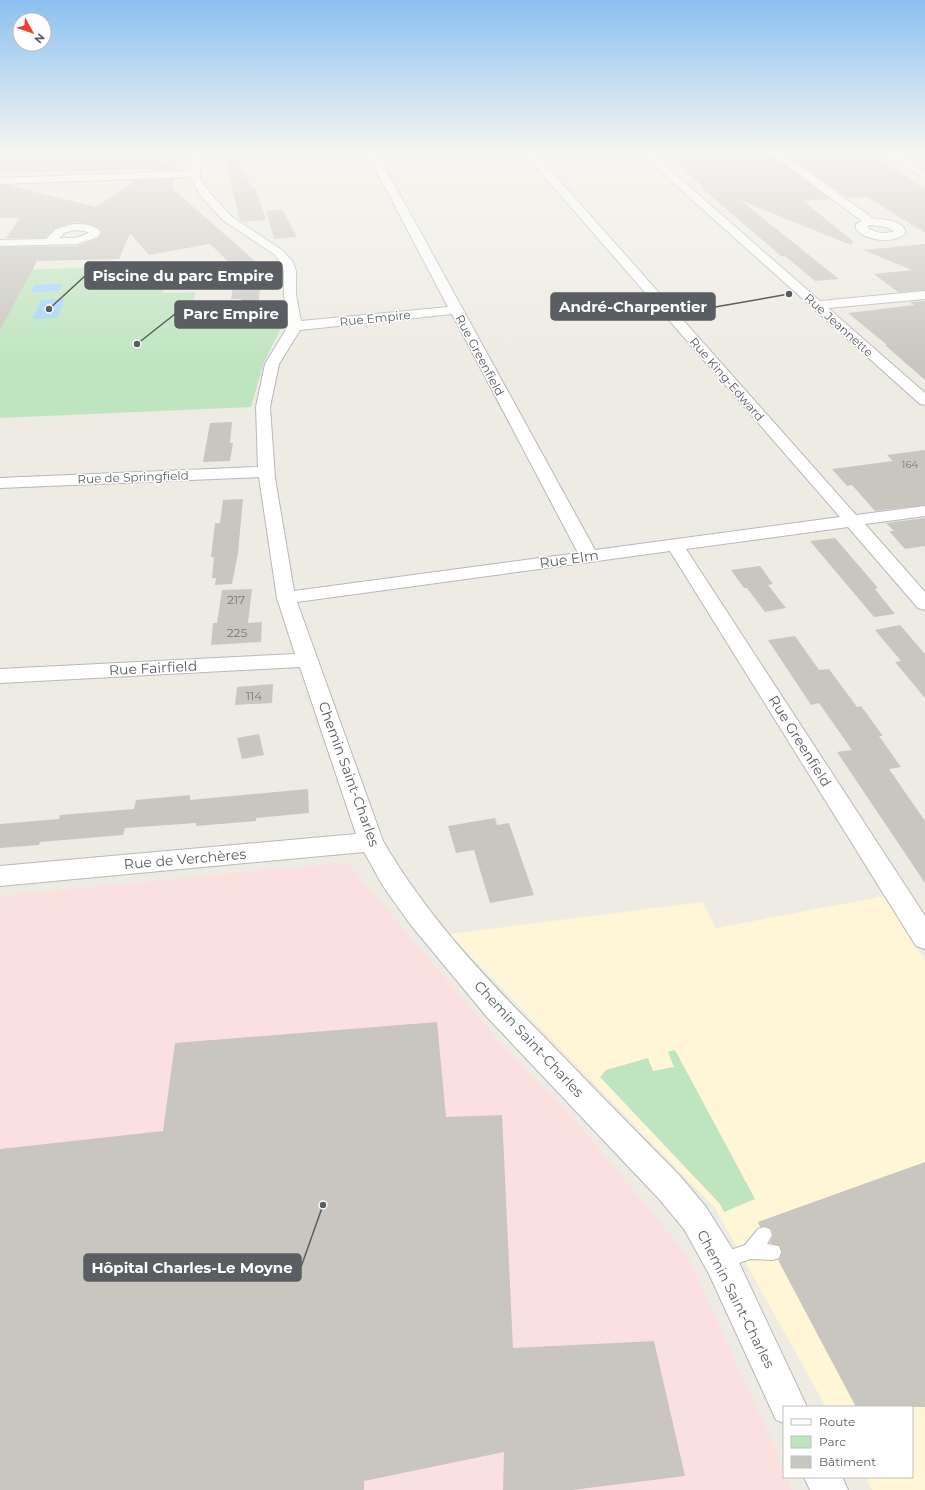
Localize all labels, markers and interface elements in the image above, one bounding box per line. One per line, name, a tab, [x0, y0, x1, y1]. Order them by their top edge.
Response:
north arrow	[12, 12, 52, 52]
text: N	[31, 31, 48, 46]
callout: Piscine du parc Empire	[85, 262, 282, 289]
text: Piscine du parc Empire	[92, 266, 274, 285]
street label: Rue Jeannette	[802, 290, 876, 360]
callout: André-Charpentier	[551, 293, 715, 320]
text: André-Charpentier	[558, 297, 708, 316]
callout: Parc Empire	[175, 301, 287, 328]
text: Parc Empire	[183, 304, 279, 323]
street label: Rue Empire	[339, 307, 411, 329]
street label: Rue Greenfield	[452, 312, 508, 398]
street label: Rue King-Edward	[687, 334, 767, 424]
house number: 164	[902, 458, 919, 471]
street label: Rue de Springfield	[77, 468, 189, 486]
street label: Rue Elm	[538, 546, 600, 572]
house number: 217	[227, 592, 245, 607]
house number: 225	[227, 625, 247, 640]
street label: Rue Fairfield	[108, 657, 198, 679]
house number: 114	[246, 688, 262, 703]
street label: Rue Greenfield	[765, 692, 835, 790]
street label: Chemin Saint-Charles	[314, 699, 384, 849]
street label: Rue de Verchères	[123, 845, 247, 873]
street label: Chemin Saint-Charles	[470, 977, 588, 1101]
street label: Chemin Saint-Charles	[693, 1227, 779, 1371]
callout: Hôpital Charles-Le Moyne	[84, 1254, 301, 1281]
text: Hôpital Charles-Le Moyne	[91, 1258, 293, 1277]
legend	[783, 1406, 913, 1478]
text: Route	[819, 1414, 855, 1429]
text: Parc	[819, 1434, 846, 1449]
text: Bâtiment	[819, 1454, 876, 1469]

